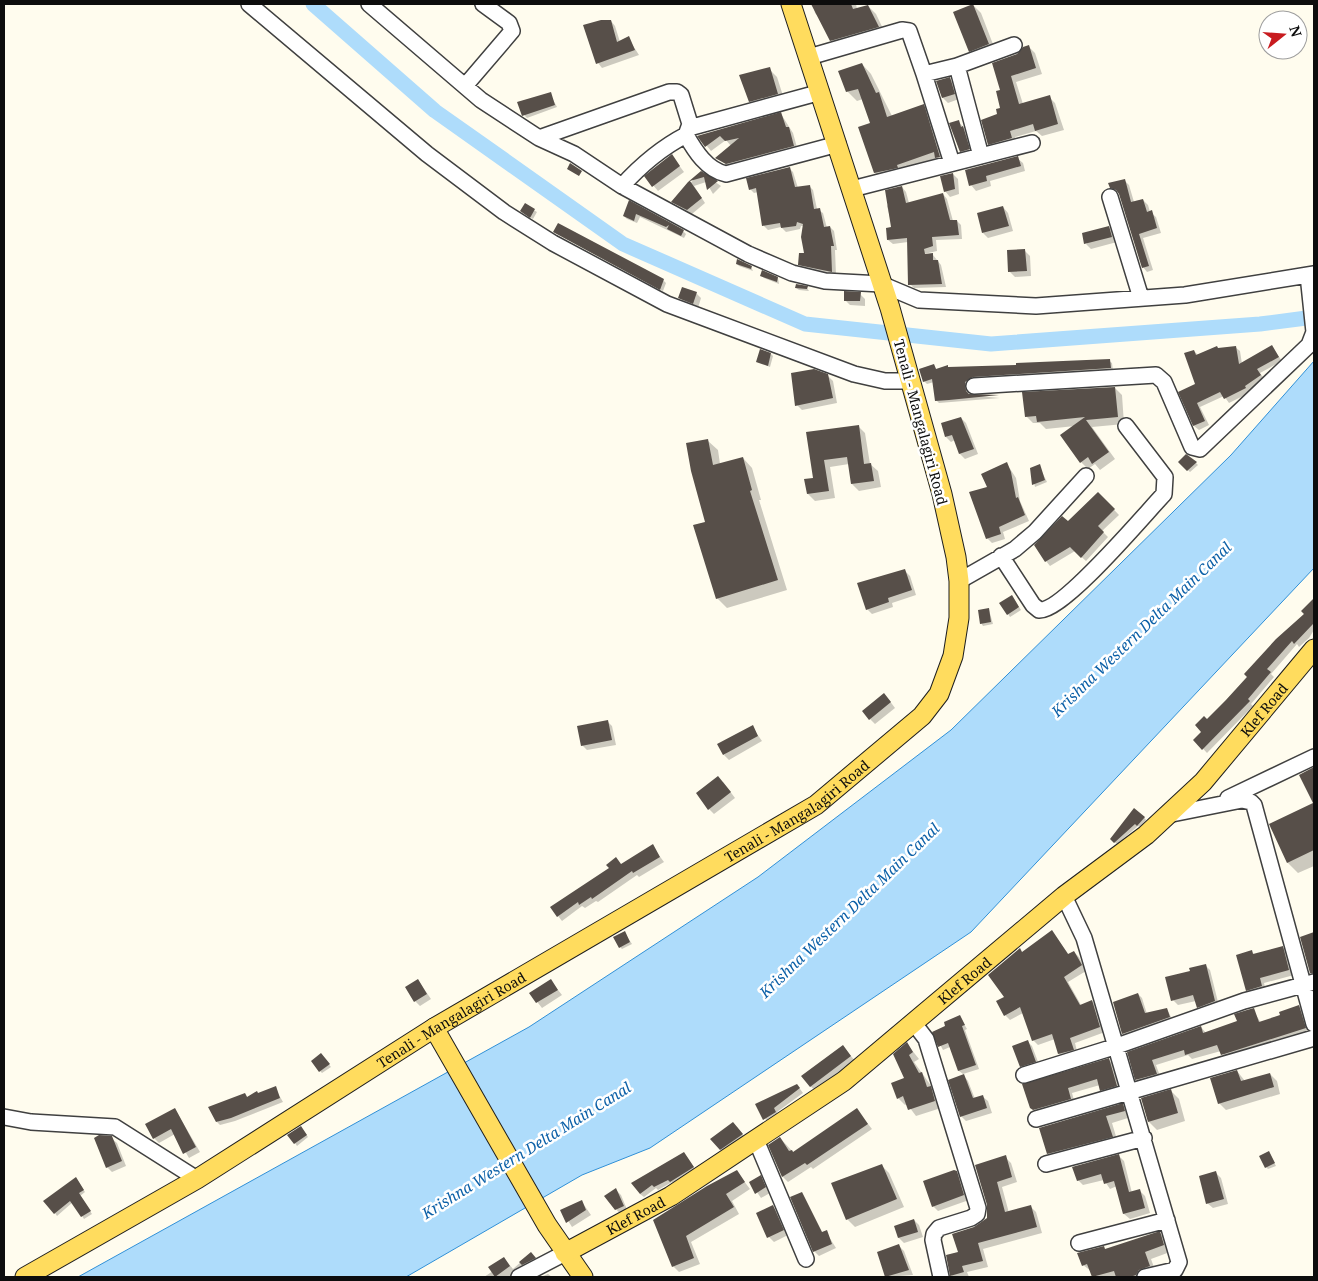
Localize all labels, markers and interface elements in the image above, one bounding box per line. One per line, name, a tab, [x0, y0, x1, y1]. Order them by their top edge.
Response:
north arrow	[1258, 10, 1308, 60]
text: N	[1285, 23, 1307, 39]
street label: Tenali - Mangalagiri Road	[890, 337, 952, 507]
water label: Krishna Western Delta Main Canal	[1046, 537, 1236, 721]
street label: Klef Road	[1236, 678, 1292, 740]
street label: Tenali - Mangalagiri Road	[721, 755, 873, 866]
water label: Krishna Western Delta Main Canal	[754, 818, 944, 1002]
street label: Klef Road	[933, 952, 995, 1008]
street label: Tenali - Mangalagiri Road	[373, 967, 529, 1072]
water label: Krishna Western Delta Main Canal	[417, 1077, 635, 1223]
street label: Klef Road	[603, 1191, 669, 1239]

